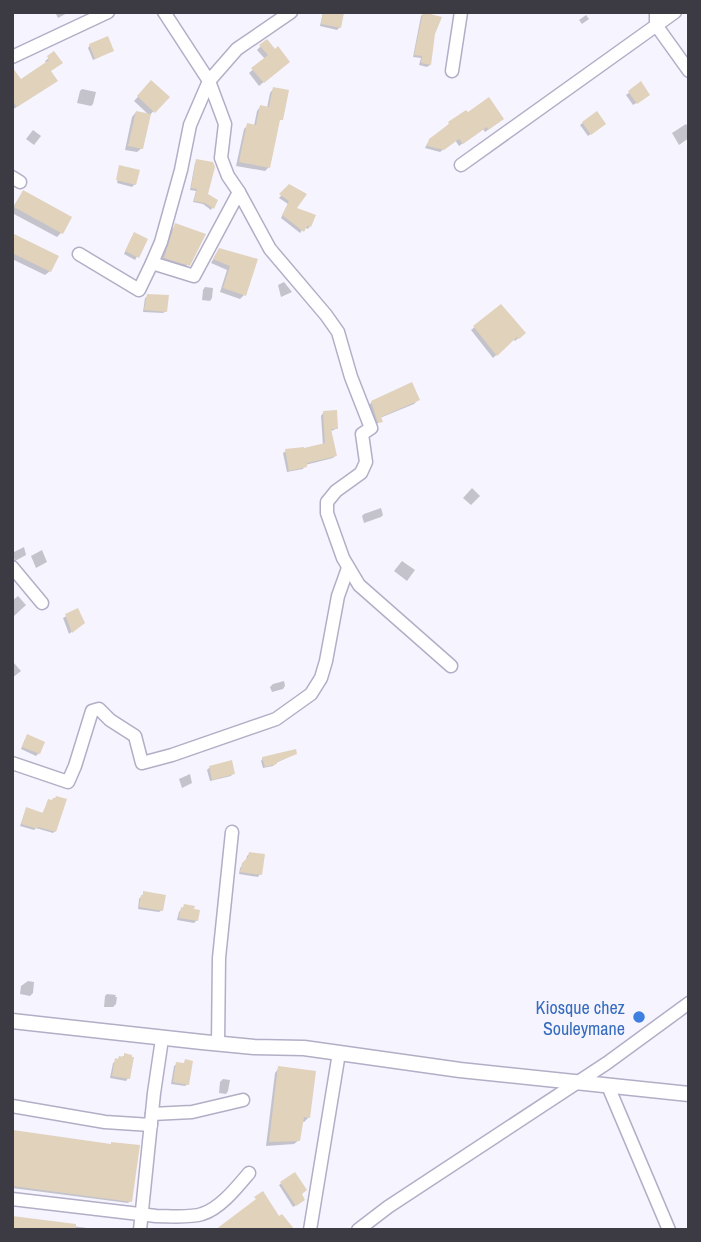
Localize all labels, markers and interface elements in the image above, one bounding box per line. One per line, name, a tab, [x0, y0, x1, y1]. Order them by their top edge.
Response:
place label: Kiosque chez Souleymane	[536, 995, 625, 1041]
marker: Kiosque chez Souleymane	[631, 1009, 647, 1025]

